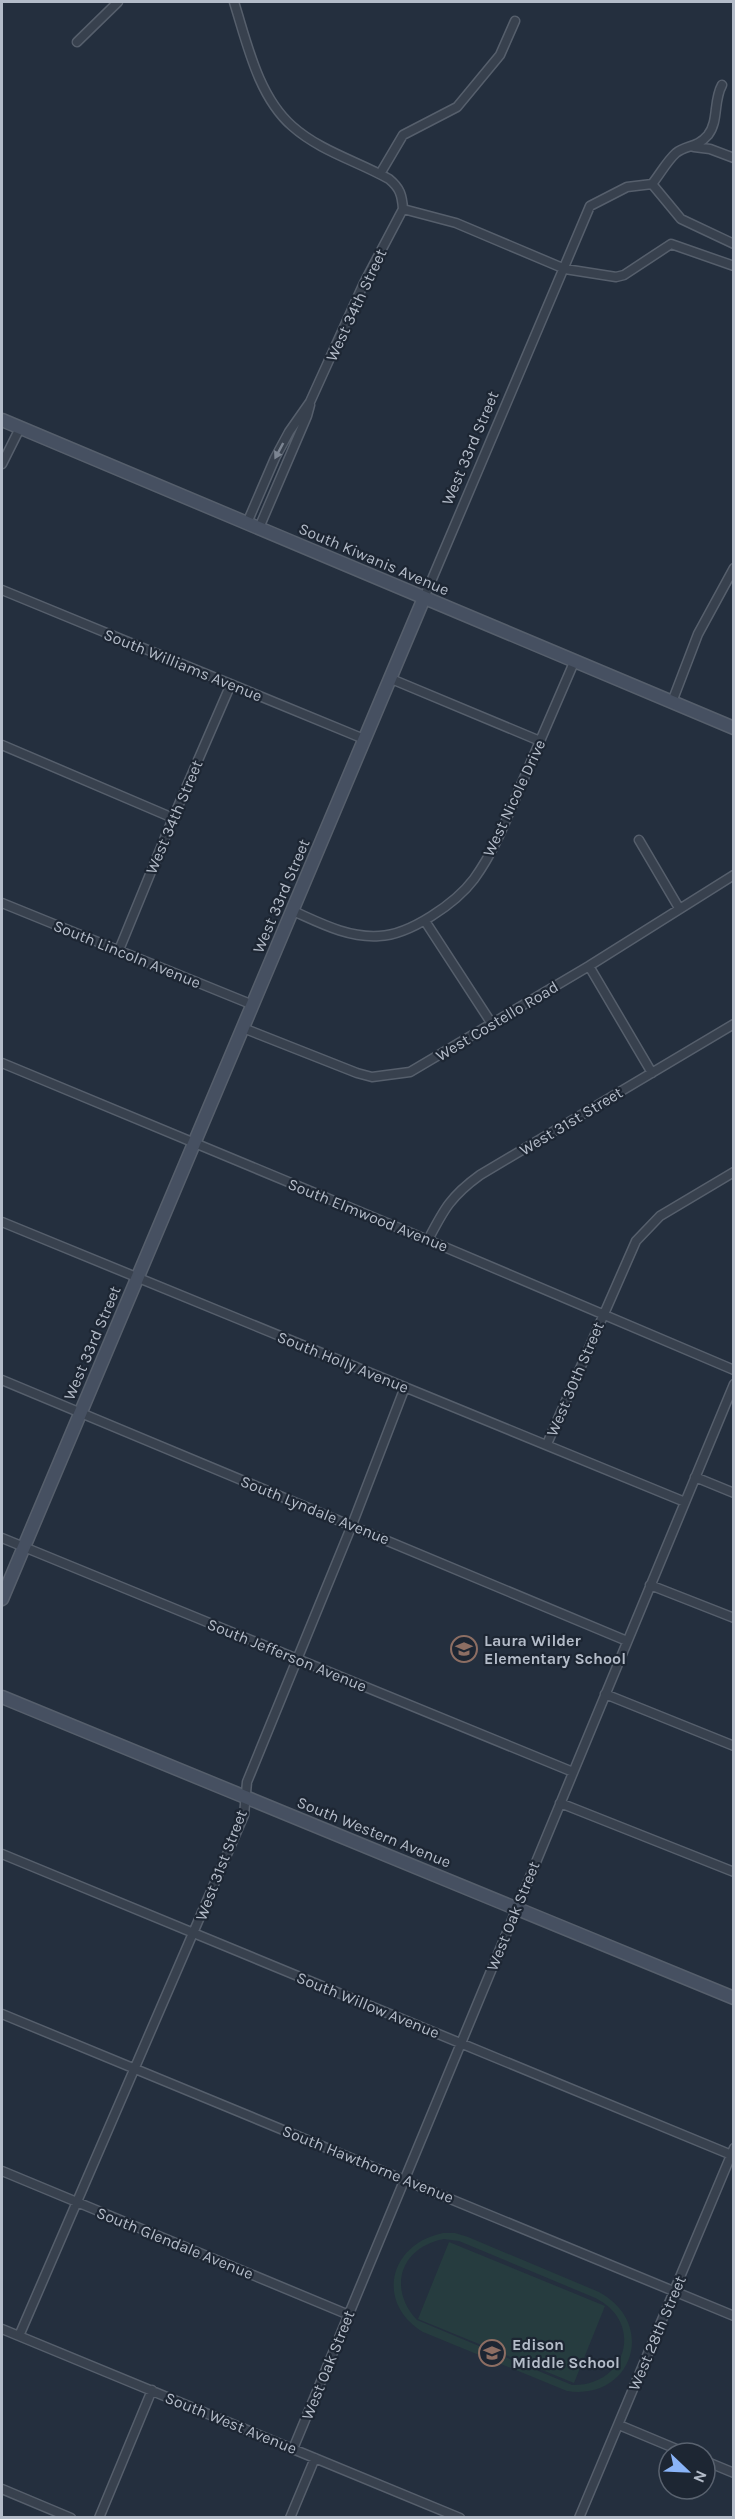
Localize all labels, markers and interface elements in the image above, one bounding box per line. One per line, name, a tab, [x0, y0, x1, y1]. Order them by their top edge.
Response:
street label: West 34th Street	[322, 246, 390, 364]
street label: West 33rd Street	[437, 388, 503, 508]
one-way arrow	[274, 443, 284, 460]
street label: South Kiwanis Avenue	[296, 519, 452, 599]
street label: South Williams Avenue	[101, 625, 265, 705]
street label: West Nicole Drive	[479, 737, 549, 859]
street label: West 34th Street	[141, 757, 207, 877]
street label: West 33rd Street	[248, 836, 314, 956]
street label: South Lincoln Avenue	[51, 916, 203, 992]
street label: West Costello Road	[432, 977, 562, 1065]
street label: West 31st Street	[516, 1083, 626, 1159]
street label: South Elmwood Avenue	[285, 1174, 451, 1256]
street label: West 33rd Street	[59, 1283, 125, 1403]
street label: West 30th Street	[542, 1319, 608, 1439]
street label: South Holly Avenue	[275, 1327, 411, 1397]
street label: South Lyndale Avenue	[238, 1471, 392, 1549]
street label: South Jefferson Avenue	[204, 1614, 370, 1696]
place label: Laura Wilder Elementary School	[484, 1631, 626, 1668]
school or university icon: Laura Wilder Elementary School	[449, 1634, 479, 1664]
street label: South Western Avenue	[294, 1792, 454, 1872]
street label: West 31st Street	[191, 1807, 251, 1923]
street label: West Oak Street	[482, 1859, 544, 1973]
street label: South Willow Avenue	[294, 1968, 442, 2042]
street label: South Hawthorne Avenue	[280, 2121, 456, 2207]
street label: South Glendale Avenue	[94, 2203, 256, 2283]
street label: West 28th Street	[624, 2273, 690, 2393]
street label: West Oak Street	[297, 2308, 359, 2422]
place label: Edison Middle School	[512, 2335, 620, 2372]
school or university icon: Edison Middle School	[477, 2338, 507, 2368]
street label: South West Avenue	[162, 2388, 300, 2458]
north arrow	[657, 2441, 717, 2501]
text: N	[689, 2468, 711, 2486]

